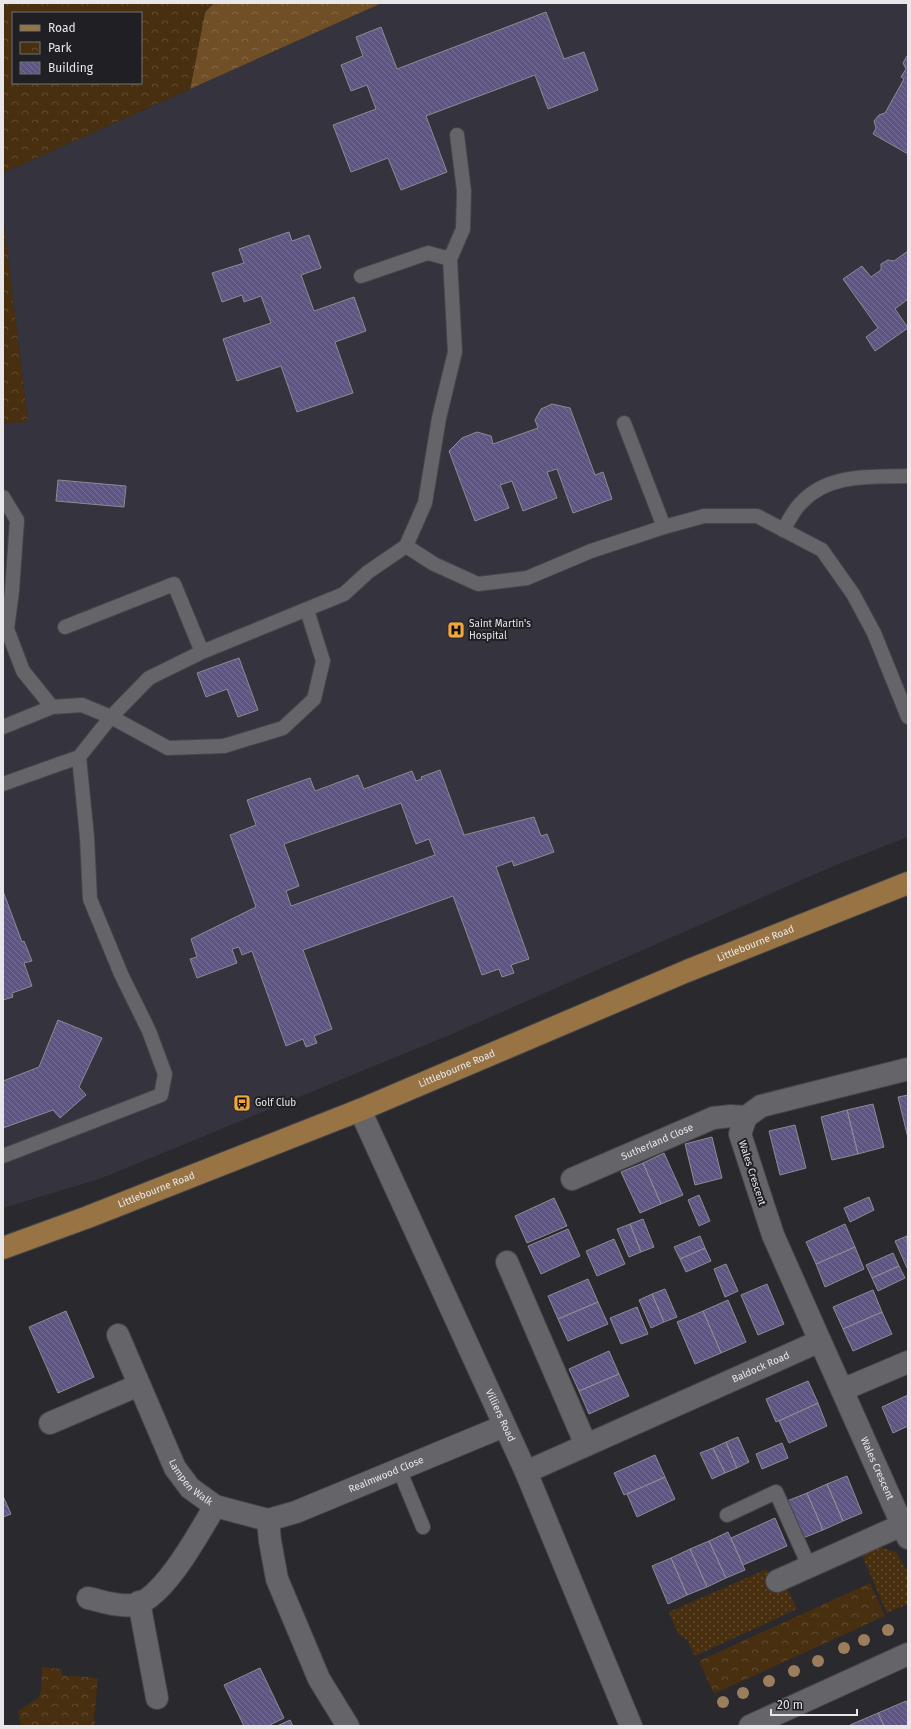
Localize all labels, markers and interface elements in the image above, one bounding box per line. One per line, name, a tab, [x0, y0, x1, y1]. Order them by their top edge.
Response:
legend	[12, 12, 142, 84]
text: Road	[48, 21, 76, 35]
text: Park	[48, 41, 72, 55]
text: Building	[48, 61, 94, 75]
place label: Saint Martin's Hospital	[469, 618, 531, 642]
hospital icon: Saint Martin's Hospital	[446, 620, 466, 640]
street label: Littlebourne Road	[715, 923, 796, 964]
street label: Littlebourne Road	[417, 1047, 497, 1090]
bus stop icon: Golf Club	[232, 1093, 252, 1113]
place label: Golf Club	[255, 1097, 296, 1109]
street label: Sutherland Close	[619, 1121, 695, 1163]
street label: Wales Crescent	[736, 1139, 768, 1207]
street label: Littlebourne Road	[116, 1170, 197, 1211]
street label: Baldock Road	[730, 1349, 791, 1385]
street label: Villiers Road	[483, 1387, 517, 1444]
street label: Wales Crescent	[858, 1435, 896, 1502]
street label: Realmwood Close	[347, 1454, 425, 1496]
street label: Lampen Walk	[166, 1458, 216, 1509]
scale bar	[771, 1691, 857, 1717]
text: 20 m	[777, 1698, 803, 1712]

